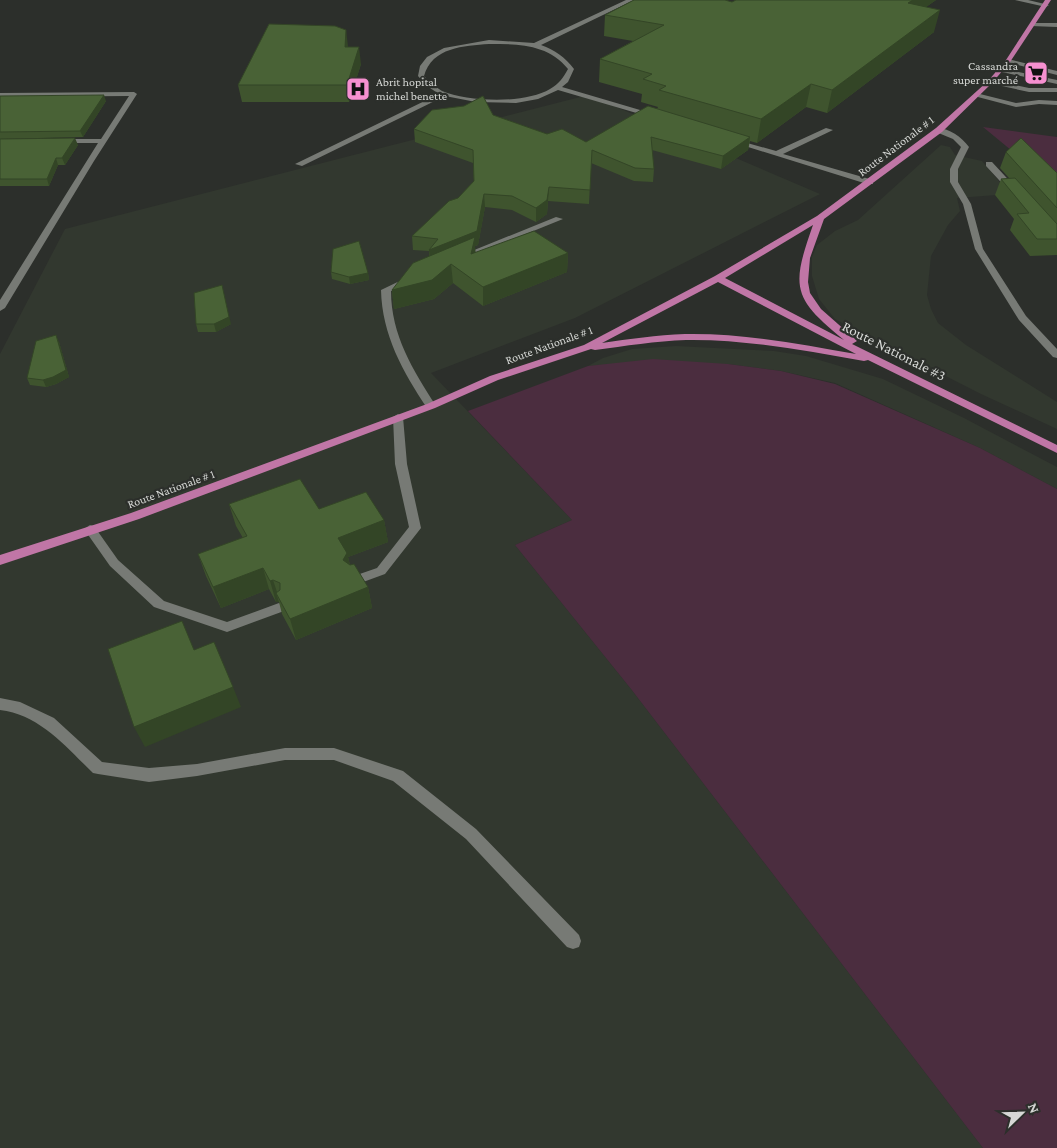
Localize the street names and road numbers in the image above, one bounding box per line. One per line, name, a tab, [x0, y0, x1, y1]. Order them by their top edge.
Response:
street label: Route Nationale # 1	[855, 113, 937, 179]
street label: Route Nationale #3	[840, 318, 948, 384]
street label: Route Nationale # 1	[503, 323, 595, 367]
street label: Route Nationale # 1	[125, 467, 217, 511]

